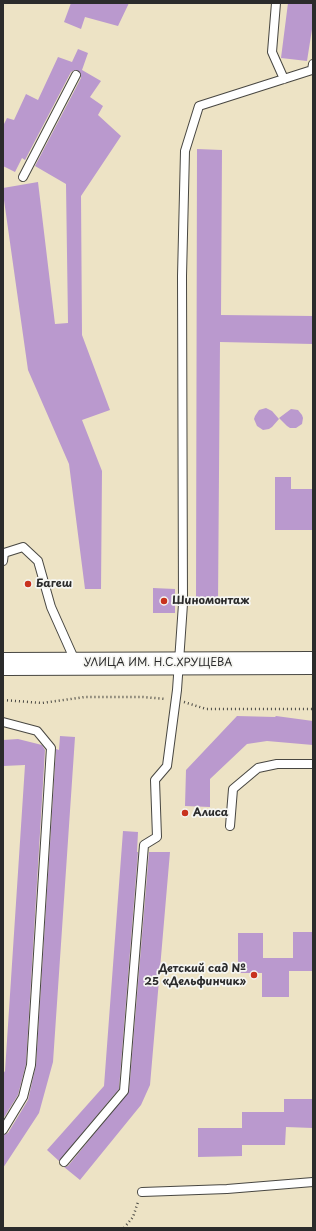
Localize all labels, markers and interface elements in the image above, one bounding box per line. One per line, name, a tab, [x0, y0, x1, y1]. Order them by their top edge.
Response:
place label: Багеш	[36, 577, 72, 591]
marker: Багеш	[23, 579, 33, 589]
place label: Шиномонтаж	[172, 594, 249, 608]
marker: Шиномонтаж	[159, 596, 169, 606]
street label: УЛИЦА ИМ. Н.С.ХРУЩЕВА	[84, 656, 232, 670]
place label: Алиса	[193, 806, 228, 820]
marker: Алиса	[180, 808, 190, 818]
place label: Детский сад № 25 «Дельфинчик»	[144, 962, 246, 988]
marker: Детский сад № 25 «Дельфинчик»	[249, 970, 259, 980]

